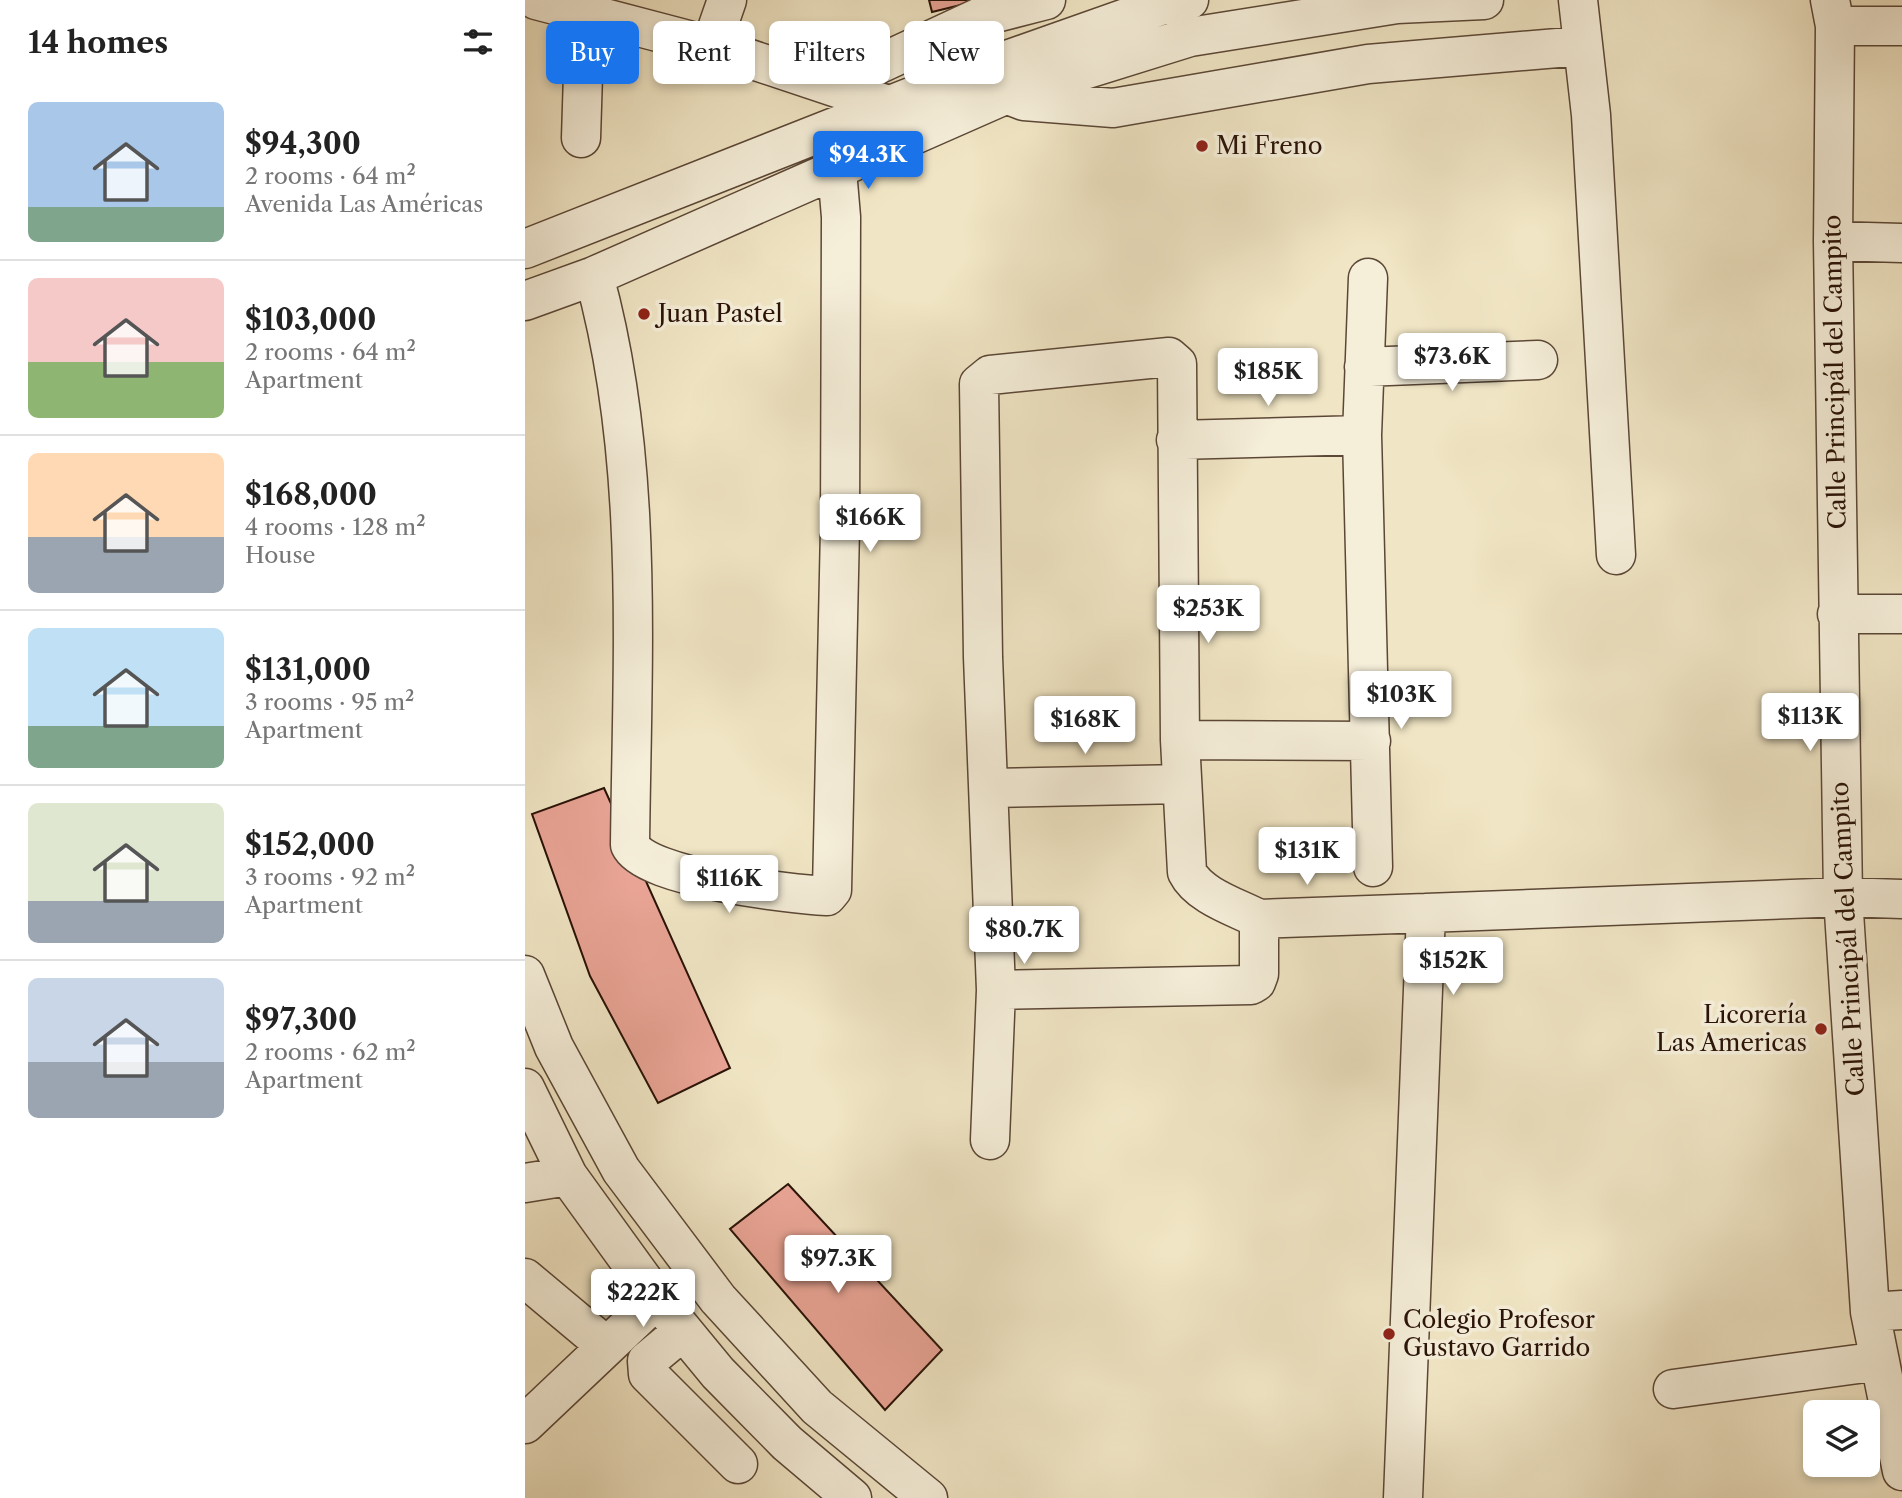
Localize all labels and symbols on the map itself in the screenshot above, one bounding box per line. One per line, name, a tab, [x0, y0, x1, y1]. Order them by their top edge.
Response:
place label: Mi Freno	[1216, 131, 1322, 160]
pin: $94.3K	[811, 132, 925, 191]
marker: Mi Freno	[1194, 138, 1210, 154]
street label: Calle Principál del Campito	[1817, 214, 1852, 530]
place label: Juan Pastel	[654, 299, 783, 328]
marker: Juan Pastel	[636, 306, 652, 322]
pin: $73.6K	[1395, 334, 1509, 393]
pin: $185K	[1219, 348, 1317, 408]
pin: $166K	[821, 494, 919, 554]
pin: $253K	[1159, 586, 1257, 645]
pin: $103K	[1352, 672, 1450, 731]
pin: $113K	[1761, 694, 1859, 753]
pin: $168K	[1036, 696, 1134, 756]
street label: Calle Principál del Campito	[1825, 781, 1870, 1097]
pin: $131K	[1258, 828, 1356, 887]
pin: $116K	[680, 856, 778, 915]
pin: $80.7K	[967, 906, 1081, 966]
pin: $152K	[1404, 937, 1502, 997]
place label: Licorería Las Americas	[1656, 1000, 1807, 1057]
marker: Licorería Las Americas	[1813, 1021, 1829, 1037]
pin: $97.3K	[781, 1236, 895, 1295]
pin: $222K	[594, 1270, 692, 1329]
place label: Colegio Profesor Gustavo Garrido	[1403, 1305, 1595, 1362]
marker: Colegio Profesor Gustavo Garrido	[1381, 1326, 1397, 1342]

